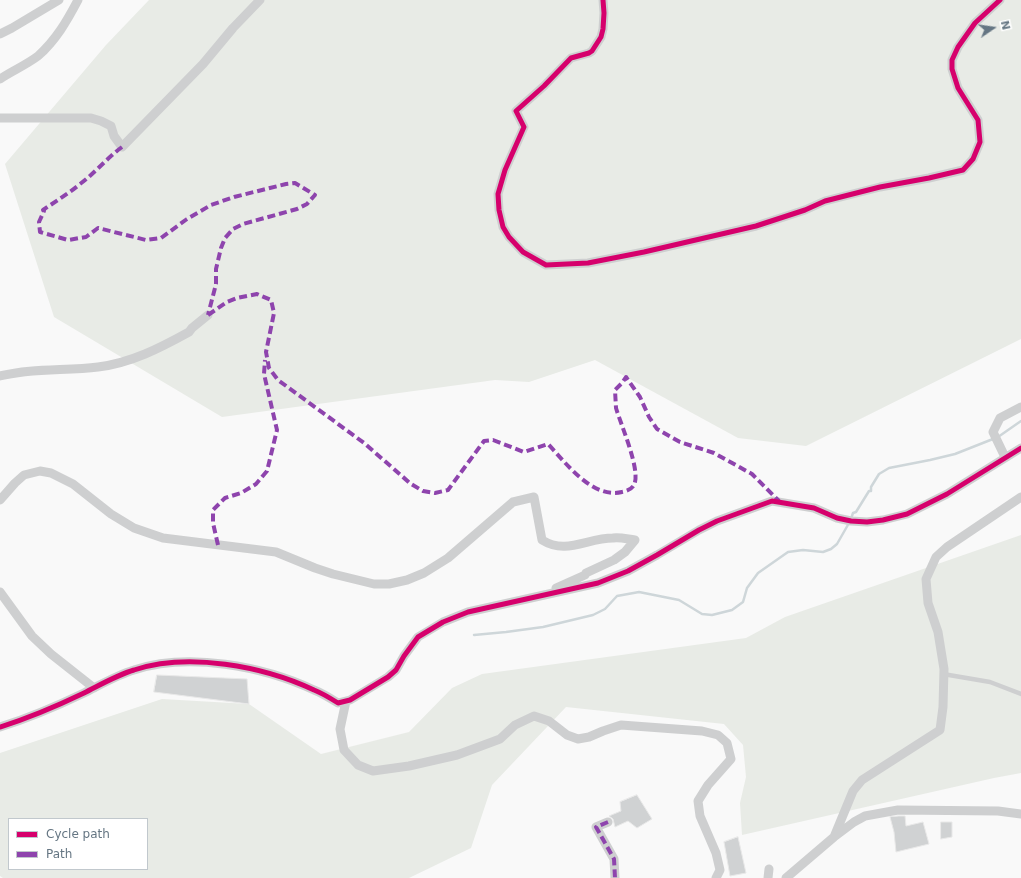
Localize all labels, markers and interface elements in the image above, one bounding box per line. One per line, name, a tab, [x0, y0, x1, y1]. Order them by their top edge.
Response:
north arrow	[973, 8, 1013, 48]
text: N	[998, 19, 1013, 31]
legend	[8, 818, 148, 870]
text: Cycle path	[46, 827, 110, 841]
text: Path	[46, 847, 72, 861]

